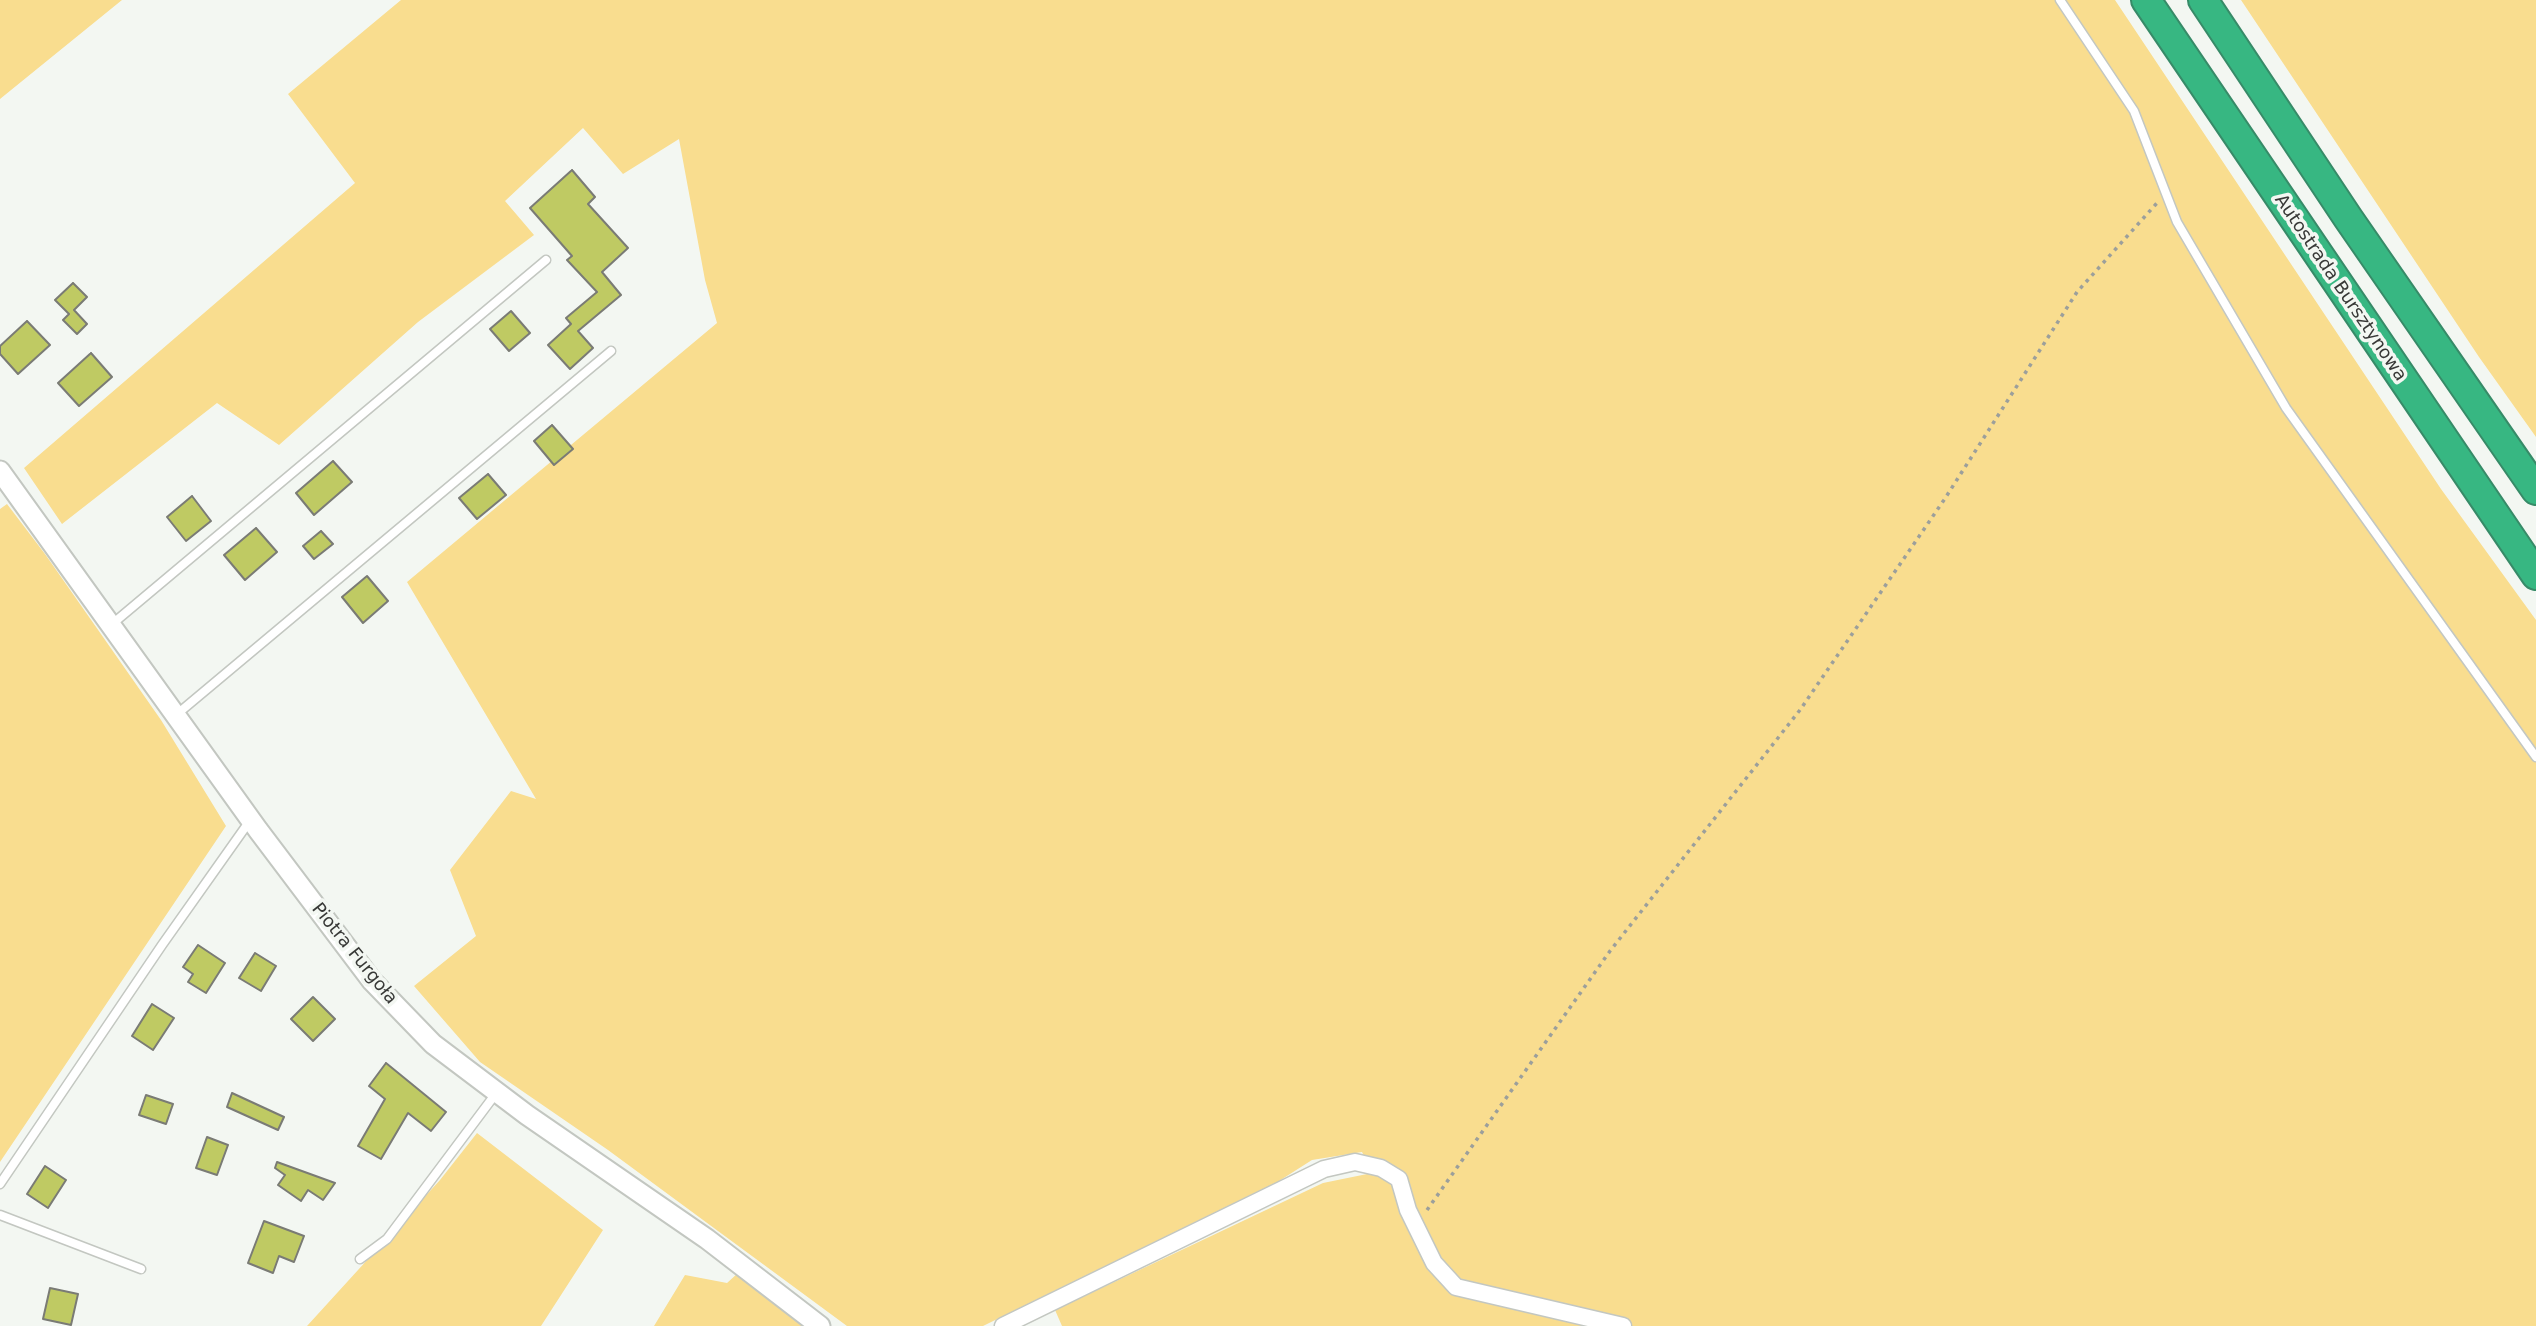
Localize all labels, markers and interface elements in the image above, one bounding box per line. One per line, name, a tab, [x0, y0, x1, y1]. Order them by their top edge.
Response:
street label: Autostrada Bursztynowa	[2269, 190, 2411, 386]
street label: Piotra Furgoła	[307, 899, 401, 1009]

